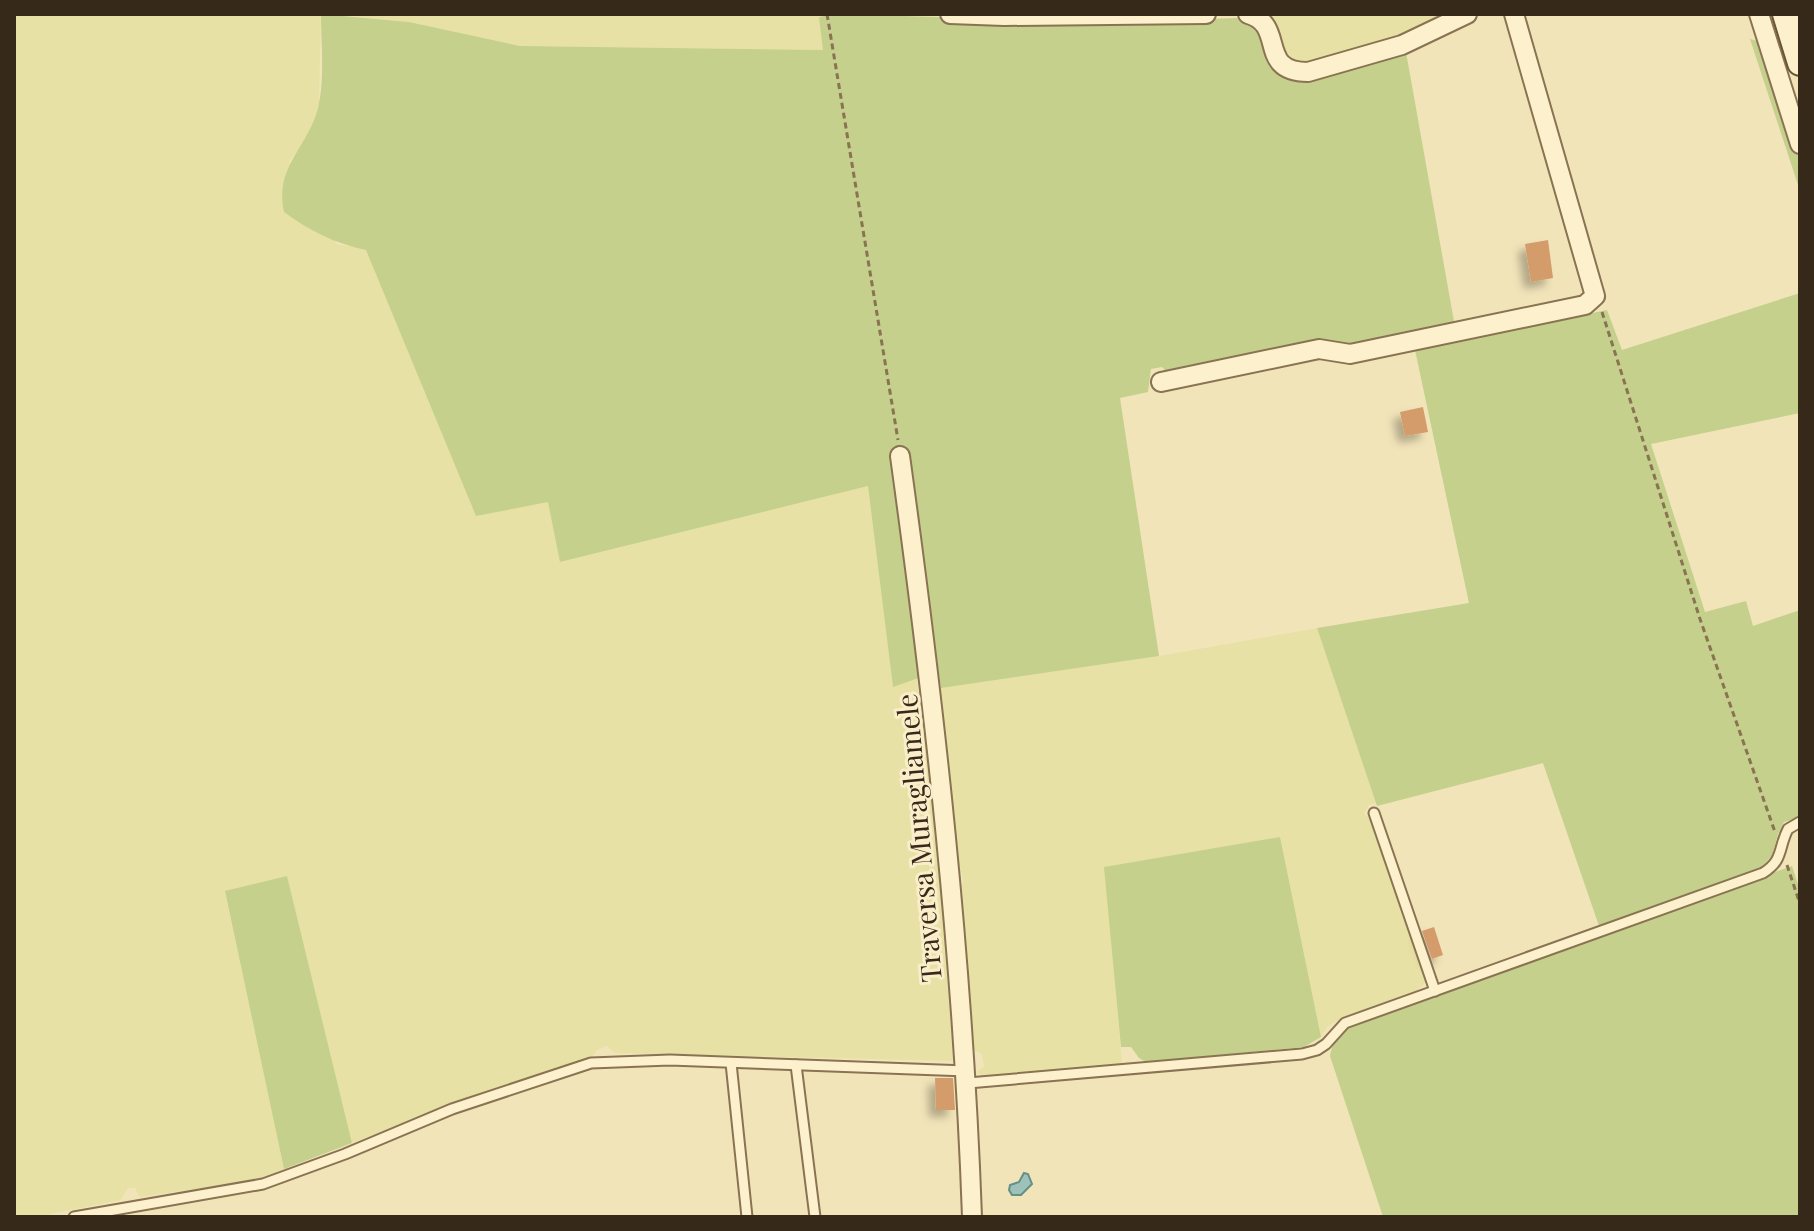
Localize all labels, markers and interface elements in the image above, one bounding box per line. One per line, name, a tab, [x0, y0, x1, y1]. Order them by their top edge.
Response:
street label: Traversa Muragliamele	[887, 692, 949, 984]

